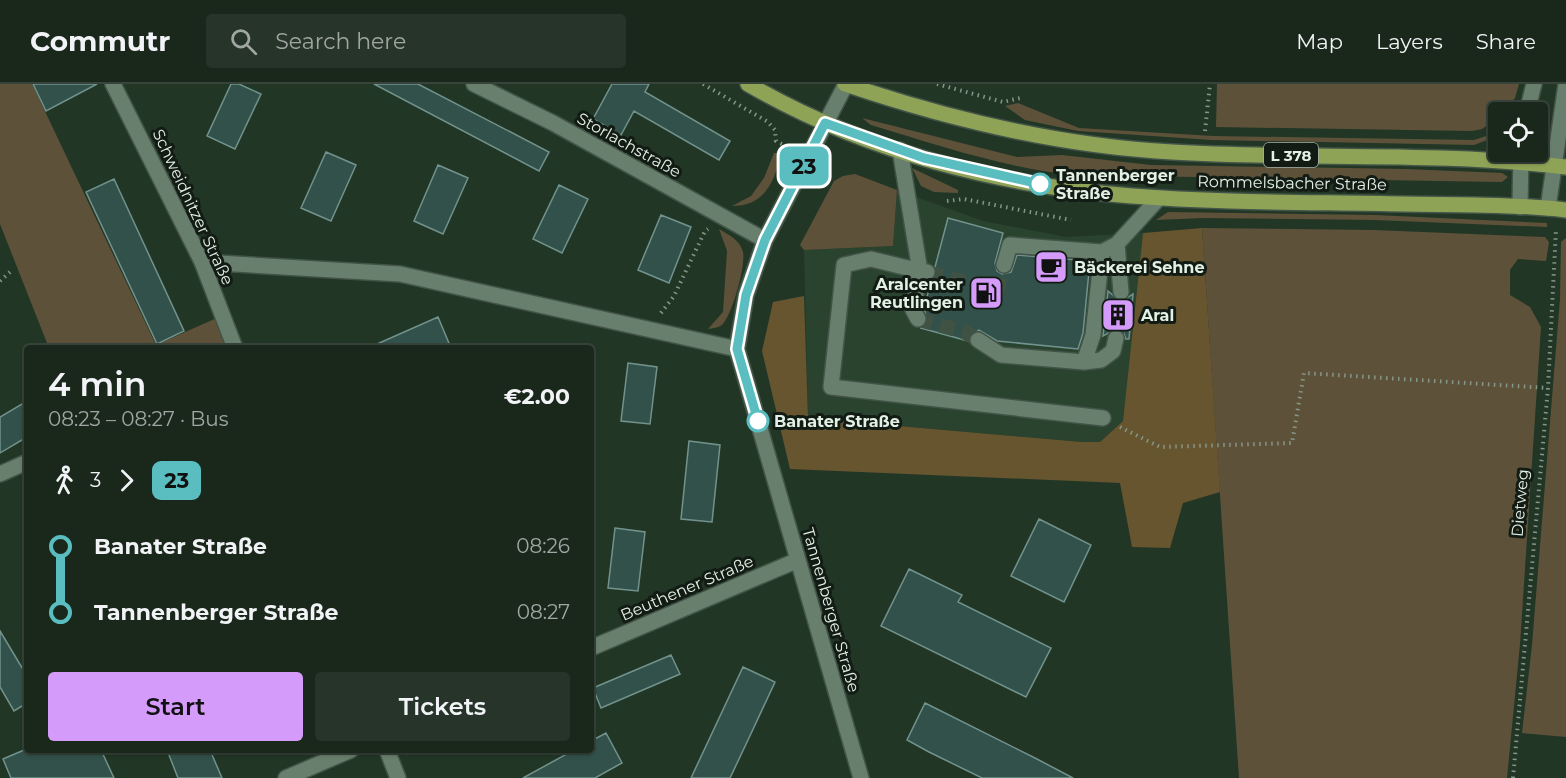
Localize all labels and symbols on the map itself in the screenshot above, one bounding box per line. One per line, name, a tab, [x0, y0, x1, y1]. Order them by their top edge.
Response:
street label: Storlachstraße	[574, 109, 684, 181]
street label: Schweidnitzer Straße	[149, 126, 237, 288]
road number: L 378	[1264, 143, 1318, 167]
line badge: 23	[777, 146, 831, 185]
place label: Tannenberger Straße	[1056, 166, 1175, 203]
street label: Rommelsbacher Straße	[1197, 172, 1387, 194]
marker: Tannenberger Straße	[1029, 173, 1051, 195]
cafe icon: Bäckerei Sehne	[1033, 249, 1069, 285]
place label: Bäckerei Sehne	[1074, 258, 1205, 277]
place label: Aralcenter Reutlingen	[870, 275, 963, 312]
fuel station icon: Aralcenter Reutlingen	[968, 275, 1004, 311]
building icon: Aral	[1100, 297, 1136, 333]
place label: Aral	[1140, 306, 1174, 325]
marker: Banater Straße	[747, 410, 769, 432]
place label: Banater Straße	[774, 412, 900, 431]
street label: Dietweg	[1508, 468, 1532, 538]
street label: Tannenberger Straße	[798, 526, 864, 694]
street label: Beuthener Straße	[618, 551, 756, 625]

